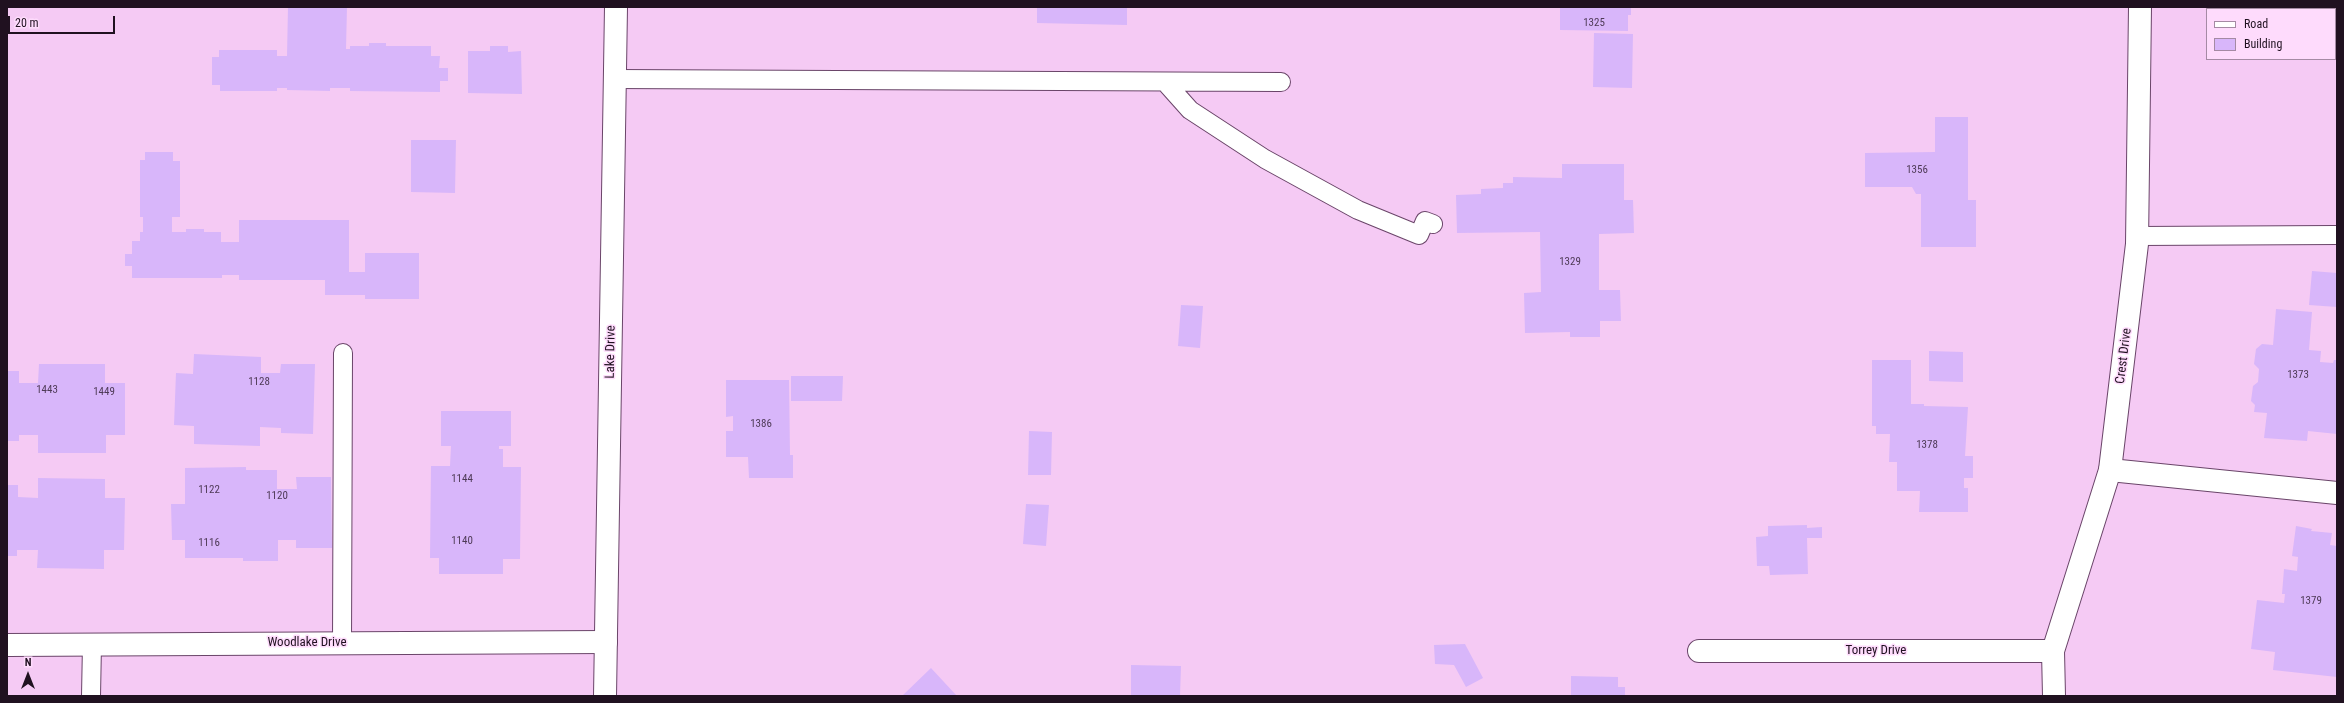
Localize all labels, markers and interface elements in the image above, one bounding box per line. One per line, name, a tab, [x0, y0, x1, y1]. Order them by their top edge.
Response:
scale bar	[10, 8, 117, 34]
legend	[2206, 8, 2336, 60]
text: 20 m	[15, 16, 39, 30]
house number: 1325	[1583, 16, 1605, 30]
text: Road	[2244, 17, 2268, 31]
text: Building	[2244, 37, 2282, 51]
house number: 1356	[1906, 163, 1928, 177]
house number: 1329	[1559, 255, 1581, 269]
street label: Lake Drive	[603, 325, 619, 379]
street label: Crest Drive	[2113, 327, 2135, 385]
house number: 1373	[2287, 368, 2309, 382]
house number: 1128	[248, 375, 270, 389]
house number: 1443	[36, 383, 58, 397]
house number: 1449	[93, 385, 115, 399]
house number: 1386	[750, 417, 772, 431]
house number: 1378	[1916, 438, 1938, 452]
house number: 1144	[451, 472, 473, 486]
house number: 1122	[198, 483, 220, 497]
house number: 1120	[266, 489, 288, 503]
house number: 1140	[451, 534, 473, 548]
house number: 1116	[198, 536, 220, 550]
house number: 1379	[2300, 594, 2322, 608]
street label: Woodlake Drive	[267, 635, 347, 651]
street label: Torrey Drive	[1846, 643, 1906, 659]
north arrow	[8, 655, 48, 695]
text: N	[25, 656, 31, 669]

